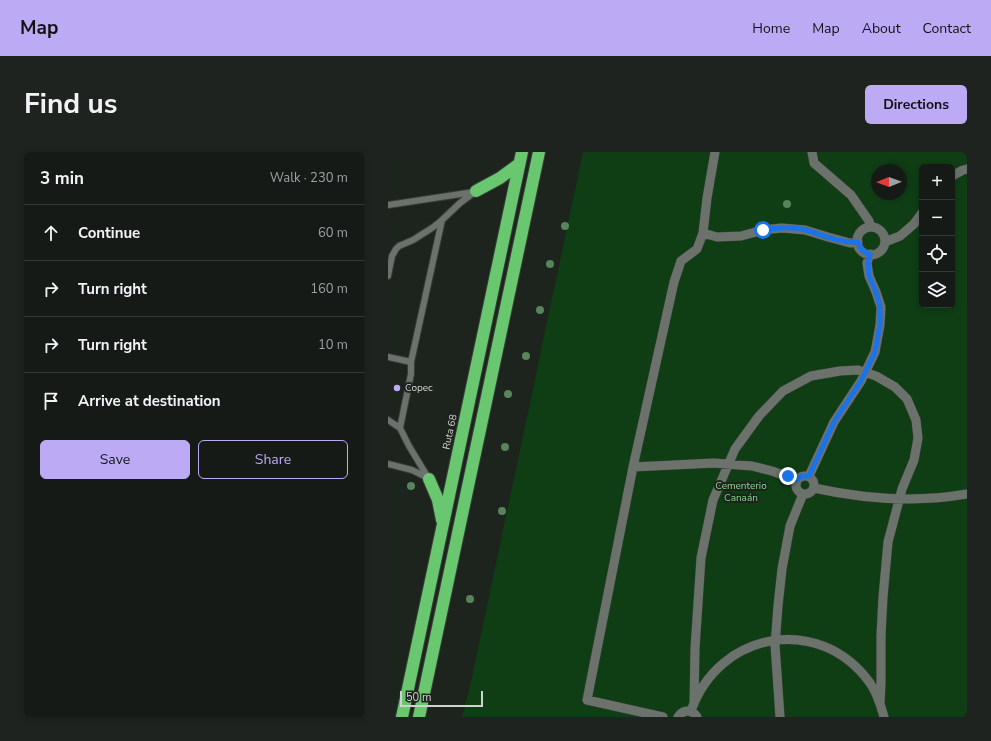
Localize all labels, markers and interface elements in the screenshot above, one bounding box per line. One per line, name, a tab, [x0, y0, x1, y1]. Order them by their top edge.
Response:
text: Map	[20, 15, 58, 41]
text: Home	[752, 19, 790, 38]
text: Map	[812, 19, 840, 38]
text: About	[862, 19, 901, 38]
text: Contact	[923, 19, 971, 38]
text: Find us	[24, 85, 118, 123]
button: Directions	[865, 85, 967, 124]
north arrow	[871, 164, 907, 200]
map controls	[919, 164, 955, 308]
button: +	[919, 164, 955, 200]
text: 3 min	[40, 167, 84, 190]
text: Walk · 230 m	[270, 169, 348, 187]
button: −	[919, 200, 955, 236]
route start	[754, 221, 772, 239]
icon: ahead	[40, 222, 62, 244]
text: Continue	[78, 223, 140, 243]
text: 60 m	[318, 224, 348, 242]
button: locate	[919, 236, 955, 272]
button: layers	[919, 272, 955, 308]
icon: right	[40, 278, 62, 300]
text: Turn right	[78, 279, 147, 299]
text: 160 m	[310, 280, 348, 298]
icon: right	[40, 334, 62, 356]
text: Turn right	[78, 335, 147, 355]
text: 10 m	[318, 336, 348, 354]
place label: Copec	[405, 381, 433, 395]
marker: Copec	[392, 383, 402, 393]
icon: arrive	[40, 390, 62, 412]
text: Arrive at destination	[78, 391, 221, 411]
street label: Ruta 68	[439, 413, 461, 451]
button: Save	[40, 440, 190, 479]
button: Share	[198, 440, 348, 479]
route end	[779, 467, 797, 485]
park label: Cementerio Canaán	[715, 479, 767, 505]
scale bar	[400, 689, 483, 708]
text: 50 m	[406, 690, 431, 705]

